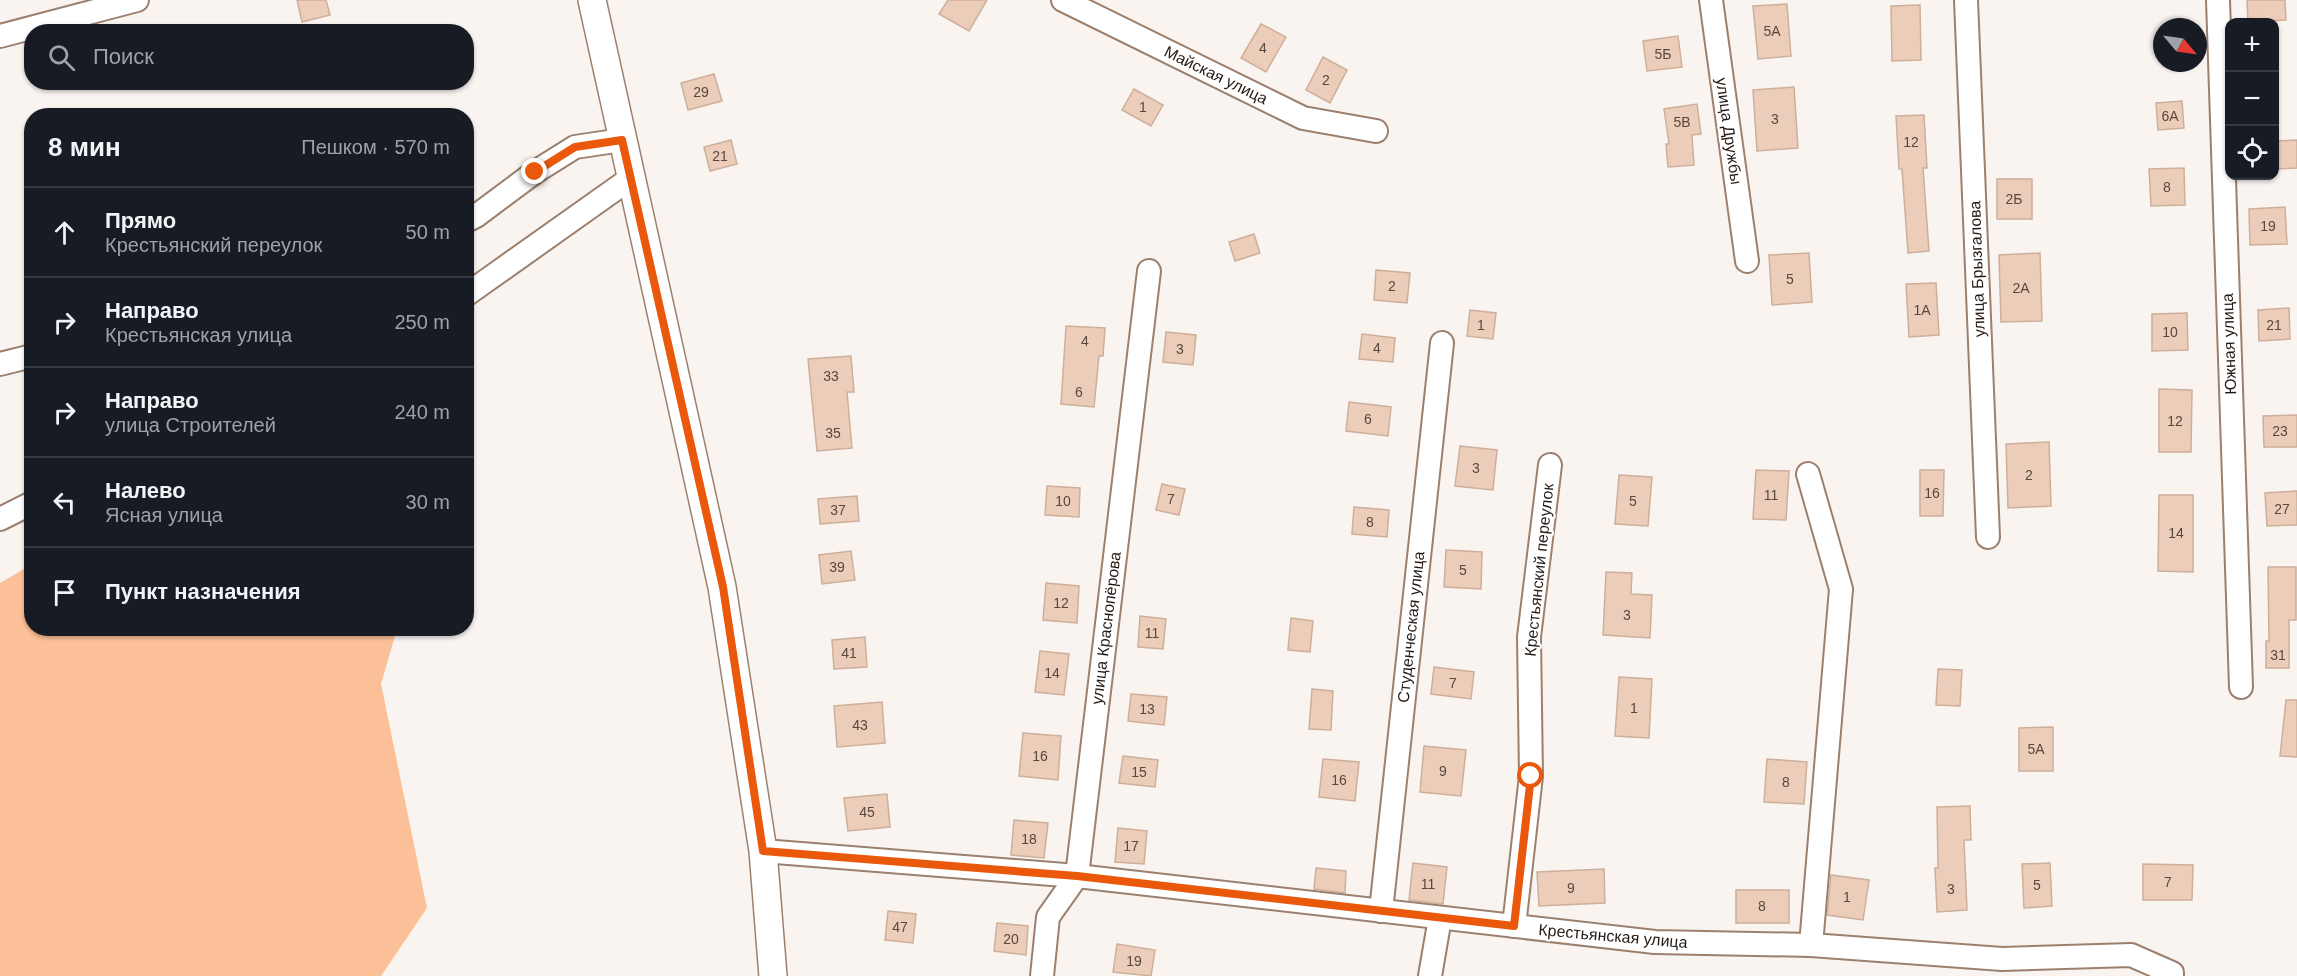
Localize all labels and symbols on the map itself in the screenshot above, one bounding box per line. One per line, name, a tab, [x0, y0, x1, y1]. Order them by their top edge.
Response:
north arrow	[2153, 18, 2207, 72]
house number: 5А	[1763, 23, 1781, 39]
house number: 4	[1259, 40, 1267, 56]
street label: Майская улица	[1162, 43, 1270, 107]
house number: 5Б	[1655, 46, 1671, 62]
house number: 2	[1322, 72, 1330, 88]
street label: улица Дружбы	[1713, 76, 1745, 186]
house number: 29	[693, 84, 709, 100]
house number: 1	[1139, 99, 1147, 115]
house number: 6А	[2161, 108, 2179, 124]
house number: 3	[1771, 111, 1779, 127]
house number: 5В	[1673, 114, 1691, 130]
house number: 12	[1903, 134, 1919, 150]
house number: 21	[712, 148, 728, 164]
route end	[521, 158, 547, 184]
house number: 8	[2163, 179, 2171, 195]
house number: 2Б	[2006, 191, 2022, 207]
street label: улица Брызгалова	[1966, 200, 1988, 338]
house number: 19	[2260, 218, 2276, 234]
house number: 5	[1786, 271, 1794, 287]
house number: 2	[1388, 278, 1396, 294]
house number: 2А	[2012, 280, 2030, 296]
street label: Южная улица	[2219, 293, 2239, 395]
house number: 1А	[1913, 302, 1931, 318]
house number: 1	[1477, 317, 1485, 333]
house number: 21	[2266, 317, 2282, 333]
house number: 10	[2162, 324, 2178, 340]
house number: 4	[1081, 333, 1089, 349]
house number: 4	[1373, 340, 1381, 356]
house number: 3	[1176, 341, 1184, 357]
house number: 33	[823, 368, 839, 384]
house number: 6	[1075, 384, 1083, 400]
house number: 6	[1364, 411, 1372, 427]
house number: 12	[2167, 413, 2183, 429]
house number: 23	[2272, 423, 2288, 439]
house number: 35	[825, 425, 841, 441]
house number: 3	[1472, 460, 1480, 476]
house number: 2	[2025, 467, 2033, 483]
street label: Крестьянский переулок	[1521, 482, 1557, 657]
house number: 16	[1924, 485, 1940, 501]
house number: 11	[1764, 487, 1778, 503]
house number: 7	[1167, 491, 1175, 507]
house number: 10	[1055, 493, 1071, 509]
house number: 5	[1629, 493, 1637, 509]
house number: 27	[2274, 501, 2290, 517]
house number: 37	[830, 502, 846, 518]
house number: 8	[1366, 514, 1374, 530]
house number: 14	[2168, 525, 2184, 541]
street label: Студенческая улица	[1395, 550, 1427, 704]
street label: улица Краснопёрова	[1088, 551, 1124, 705]
house number: 39	[829, 559, 845, 575]
house number: 5	[1459, 562, 1467, 578]
house number: 12	[1053, 595, 1069, 611]
house number: 3	[1623, 607, 1631, 623]
house number: 11	[1145, 625, 1159, 641]
house number: 41	[841, 645, 857, 661]
house number: 31	[2270, 647, 2286, 663]
house number: 14	[1044, 665, 1060, 681]
house number: 7	[1449, 675, 1457, 691]
house number: 1	[1630, 700, 1638, 716]
house number: 13	[1139, 701, 1155, 717]
house number: 43	[852, 717, 868, 733]
house number: 5А	[2027, 741, 2045, 757]
house number: 16	[1032, 748, 1048, 764]
route start	[1517, 762, 1543, 788]
house number: 9	[1439, 763, 1447, 779]
house number: 15	[1131, 764, 1147, 780]
house number: 16	[1331, 772, 1347, 788]
house number: 8	[1782, 774, 1790, 790]
house number: 45	[859, 804, 875, 820]
house number: 18	[1021, 831, 1037, 847]
house number: 17	[1123, 838, 1139, 854]
house number: 7	[2164, 874, 2172, 890]
house number: 11	[1421, 876, 1435, 892]
house number: 5	[2033, 877, 2041, 893]
house number: 9	[1567, 880, 1575, 896]
house number: 3	[1947, 881, 1955, 897]
house number: 1	[1843, 889, 1851, 905]
house number: 8	[1758, 898, 1766, 914]
house number: 47	[892, 919, 908, 935]
street label: Крестьянская улица	[1538, 921, 1688, 951]
house number: 20	[1003, 931, 1019, 947]
house number: 19	[1126, 953, 1142, 969]

